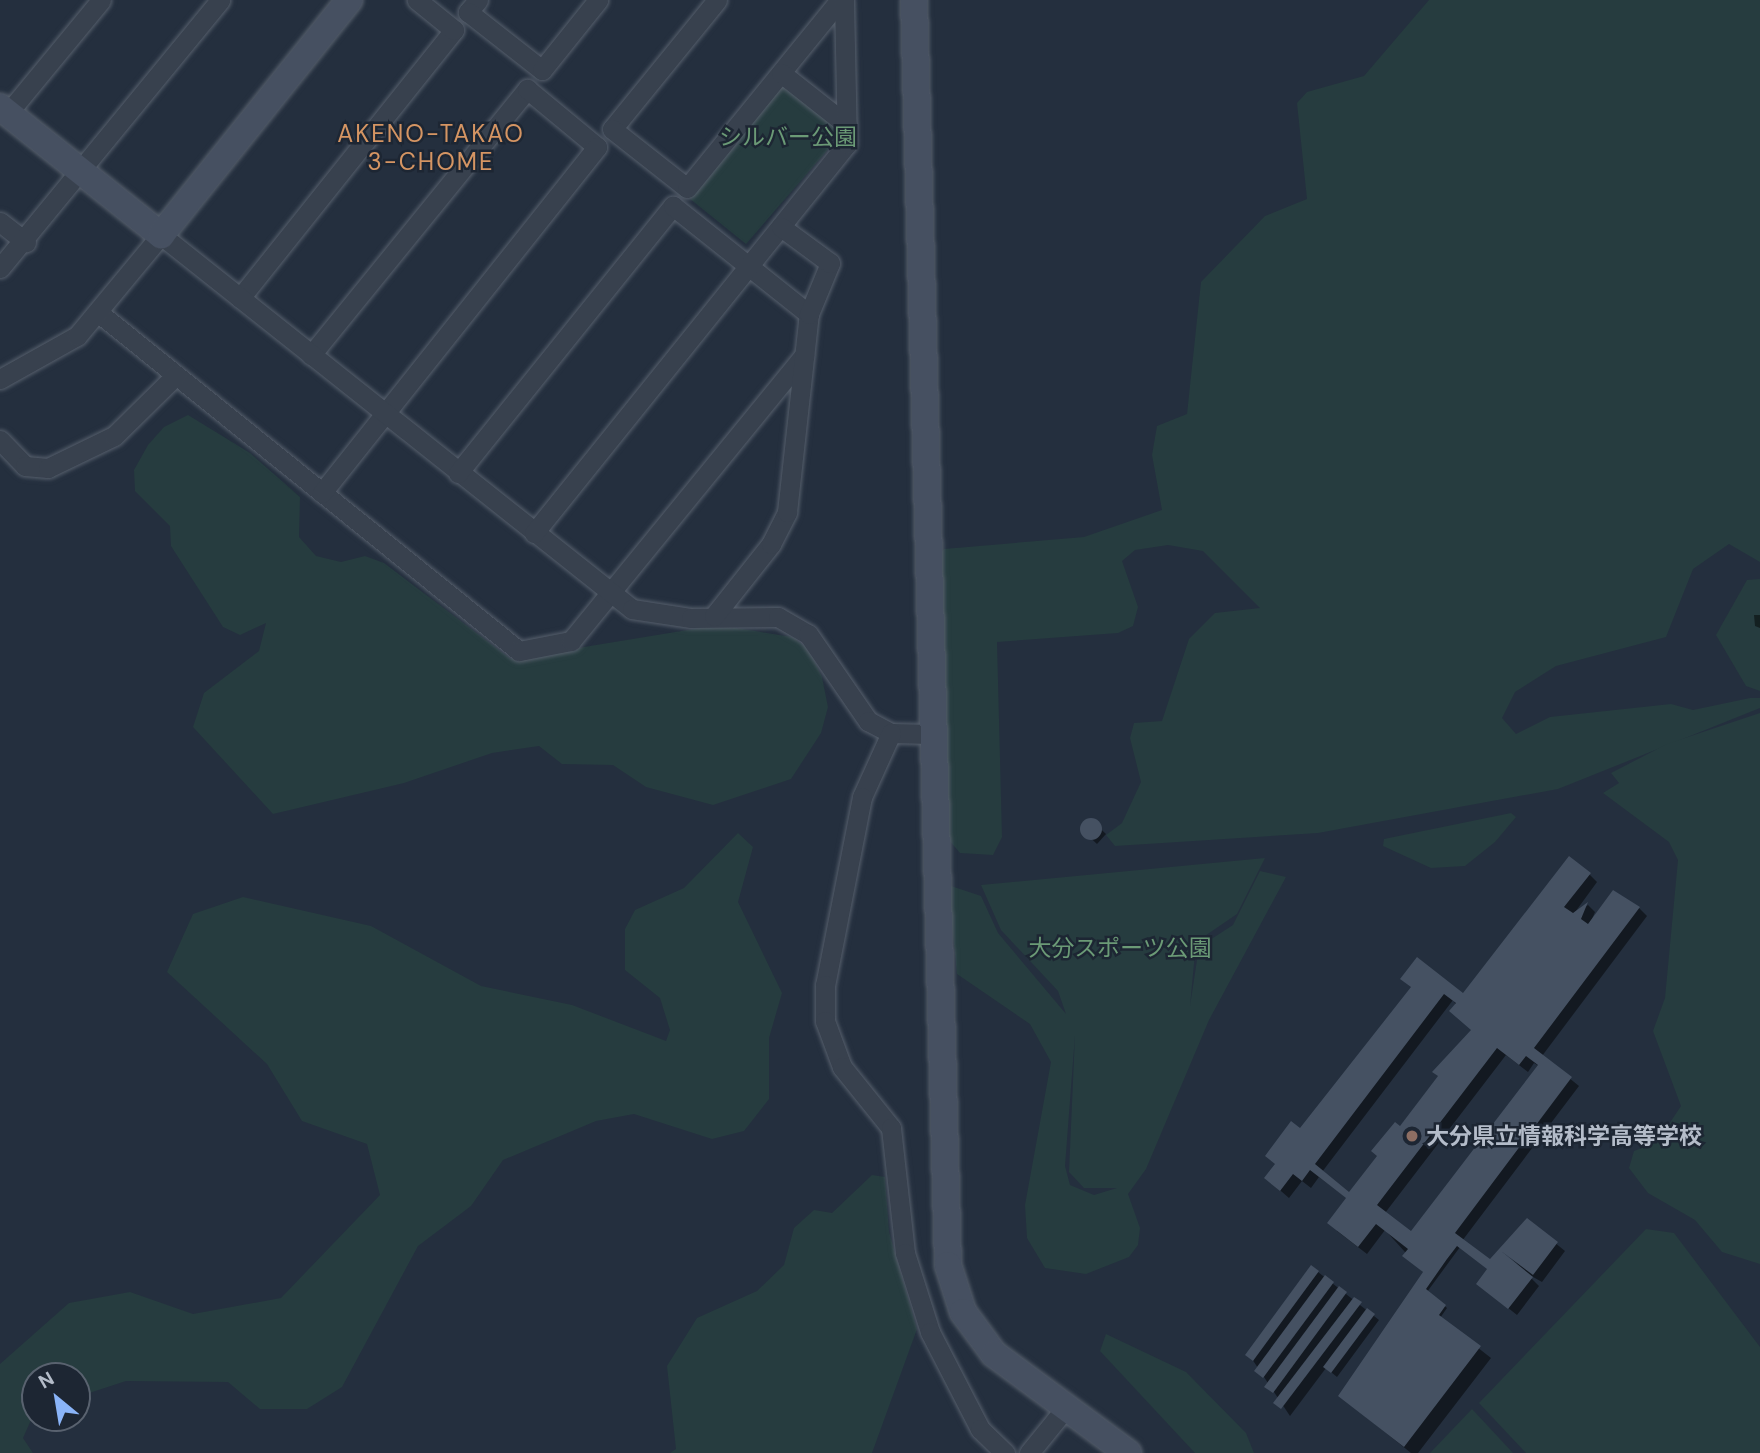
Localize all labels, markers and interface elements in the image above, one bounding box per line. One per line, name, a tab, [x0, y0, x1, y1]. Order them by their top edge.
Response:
district label: AKENO-TAKAO 3-CHOME	[339, 120, 523, 176]
park label: シルバー公園	[719, 123, 857, 151]
park label: 大分スポーツ公園	[1028, 934, 1212, 962]
place label: 大分県立情報科学高等学校	[1426, 1122, 1702, 1150]
marker: 大分県立情報科学高等学校	[1404, 1128, 1420, 1144]
north arrow	[21, 1362, 91, 1432]
text: N	[34, 1366, 58, 1394]

